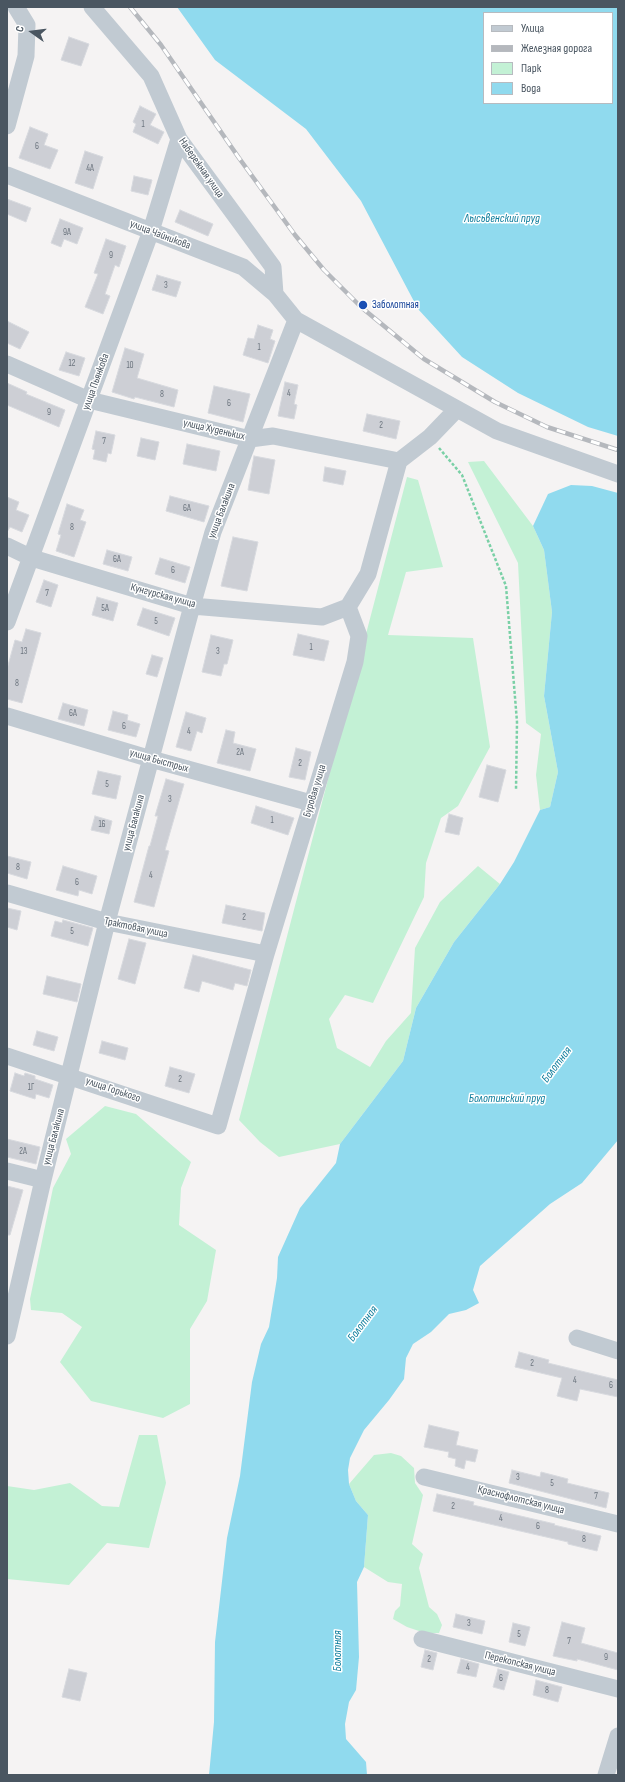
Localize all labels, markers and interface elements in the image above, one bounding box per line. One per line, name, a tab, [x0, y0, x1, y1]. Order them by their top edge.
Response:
north arrow	[12, 12, 52, 52]
legend	[483, 12, 613, 104]
text: Улица	[521, 21, 544, 36]
text: С	[13, 25, 27, 33]
text: Железная дорога	[521, 41, 592, 56]
text: Парк	[521, 61, 541, 76]
text: Вода	[521, 81, 541, 96]
house number: 1	[141, 120, 145, 130]
street label: Набережная улица	[175, 136, 227, 200]
house number: 6	[35, 142, 39, 152]
house number: 4А	[86, 164, 94, 174]
water label: Лысьвенский пруд	[464, 212, 540, 226]
street label: улица Чайникова	[128, 217, 192, 253]
house number: 9А	[63, 228, 71, 238]
house number: 9	[109, 251, 113, 261]
house number: 3	[164, 281, 168, 291]
place label: Заболотная	[372, 298, 419, 312]
marker: Заболотная	[357, 299, 369, 311]
house number: 1	[257, 343, 261, 353]
street label: улица Пьянкова	[80, 352, 112, 412]
house number: 12	[69, 359, 75, 369]
house number: 10	[126, 361, 134, 371]
house number: 4	[287, 389, 291, 399]
house number: 8	[160, 390, 164, 400]
house number: 6	[227, 399, 231, 409]
house number: 9	[47, 408, 51, 418]
street label: улица Худеньких	[182, 417, 246, 443]
house number: 2	[379, 421, 383, 431]
house number: 7	[102, 437, 106, 447]
street label: улица Балакина	[205, 482, 239, 540]
house number: 6А	[183, 504, 191, 514]
house number: 8	[70, 523, 74, 533]
house number: 6А	[113, 555, 121, 565]
house number: 6	[171, 566, 175, 576]
street label: Кунгурская улица	[129, 581, 197, 611]
house number: 7	[45, 589, 49, 599]
house number: 5А	[101, 604, 109, 614]
house number: 5	[154, 617, 158, 627]
house number: 1	[309, 643, 313, 653]
house number: 13	[21, 647, 27, 657]
house number: 3	[216, 647, 220, 657]
house number: 8	[15, 679, 19, 689]
house number: 6А	[69, 709, 77, 719]
house number: 6	[122, 722, 126, 732]
house number: 4	[187, 727, 191, 737]
street label: улица Быстрых	[128, 746, 190, 776]
house number: 2А	[236, 748, 244, 758]
house number: 2	[298, 759, 302, 769]
street label: Буровая улица	[301, 763, 329, 819]
house number: 5	[105, 780, 109, 790]
street label: улица Балакина	[120, 793, 148, 853]
house number: 3	[168, 795, 172, 805]
house number: 1	[270, 816, 274, 826]
house number: 16	[98, 820, 106, 830]
house number: 8	[16, 863, 20, 873]
house number: 4	[149, 871, 153, 881]
house number: 6	[75, 878, 79, 888]
house number: 2	[242, 913, 246, 923]
street label: Трактовая улица	[103, 915, 169, 941]
house number: 5	[70, 927, 74, 937]
water label: Болотная	[539, 1044, 575, 1086]
street label: улица Горького	[84, 1074, 142, 1106]
house number: 2	[178, 1075, 182, 1085]
house number: 1Г	[28, 1083, 34, 1093]
water label: Болотинский пруд	[469, 1092, 545, 1106]
street label: улица Балакина	[40, 1107, 68, 1167]
house number: 2А	[19, 1147, 27, 1157]
water label: Болотная	[345, 1303, 381, 1345]
house number: 2	[530, 1359, 534, 1369]
house number: 4	[573, 1376, 577, 1386]
house number: 6	[609, 1381, 613, 1391]
house number: 3	[516, 1473, 520, 1483]
house number: 5	[550, 1479, 554, 1489]
street label: Краснофлотская улица	[476, 1483, 566, 1517]
house number: 7	[594, 1492, 598, 1502]
house number: 2	[451, 1502, 455, 1512]
house number: 4	[499, 1514, 503, 1524]
house number: 6	[536, 1522, 540, 1532]
house number: 8	[582, 1535, 586, 1545]
house number: 3	[467, 1619, 471, 1629]
water label: Болотная	[331, 1630, 345, 1672]
house number: 5	[517, 1630, 521, 1640]
house number: 7	[567, 1637, 571, 1647]
street label: Перекопская улица	[483, 1649, 557, 1679]
house number: 9	[604, 1653, 608, 1663]
house number: 2	[427, 1655, 431, 1665]
house number: 4	[466, 1663, 470, 1673]
house number: 6	[499, 1674, 503, 1684]
house number: 8	[545, 1686, 549, 1696]

